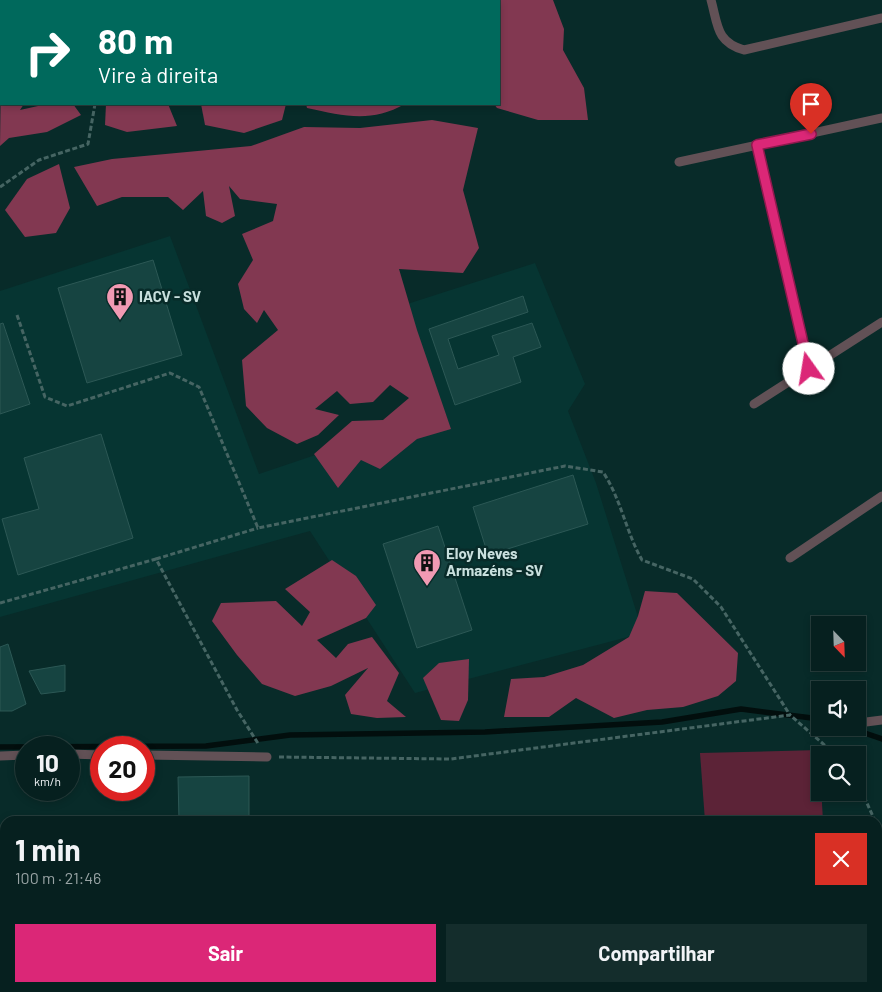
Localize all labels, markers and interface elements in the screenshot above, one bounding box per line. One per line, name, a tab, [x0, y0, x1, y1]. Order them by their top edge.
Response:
text: 80 m	[98, 19, 173, 61]
icon: right	[15, 20, 80, 85]
text: Vire à direita	[98, 61, 218, 87]
pin	[790, 83, 832, 134]
icon: arrive	[797, 90, 825, 118]
building icon: IACV - SV	[105, 282, 135, 321]
place label: IACV - SV	[139, 287, 201, 305]
position arrow	[782, 342, 834, 394]
place label: Eloy Neves Armazéns - SV	[446, 544, 543, 579]
building icon: Eloy Neves Armazéns - SV	[412, 548, 442, 587]
north arrow	[811, 616, 866, 671]
map controls	[811, 616, 866, 801]
button: sound	[811, 681, 866, 736]
speed limit sign: 20	[90, 736, 155, 801]
button: search	[811, 746, 866, 801]
text: 10	[36, 747, 59, 777]
text: km/h	[34, 774, 61, 788]
text: 1 min	[15, 831, 81, 867]
button: close	[815, 833, 867, 885]
text: 100 m · 21:46	[15, 868, 101, 887]
button: Sair	[15, 924, 436, 982]
button: Compartilhar	[446, 924, 867, 982]

